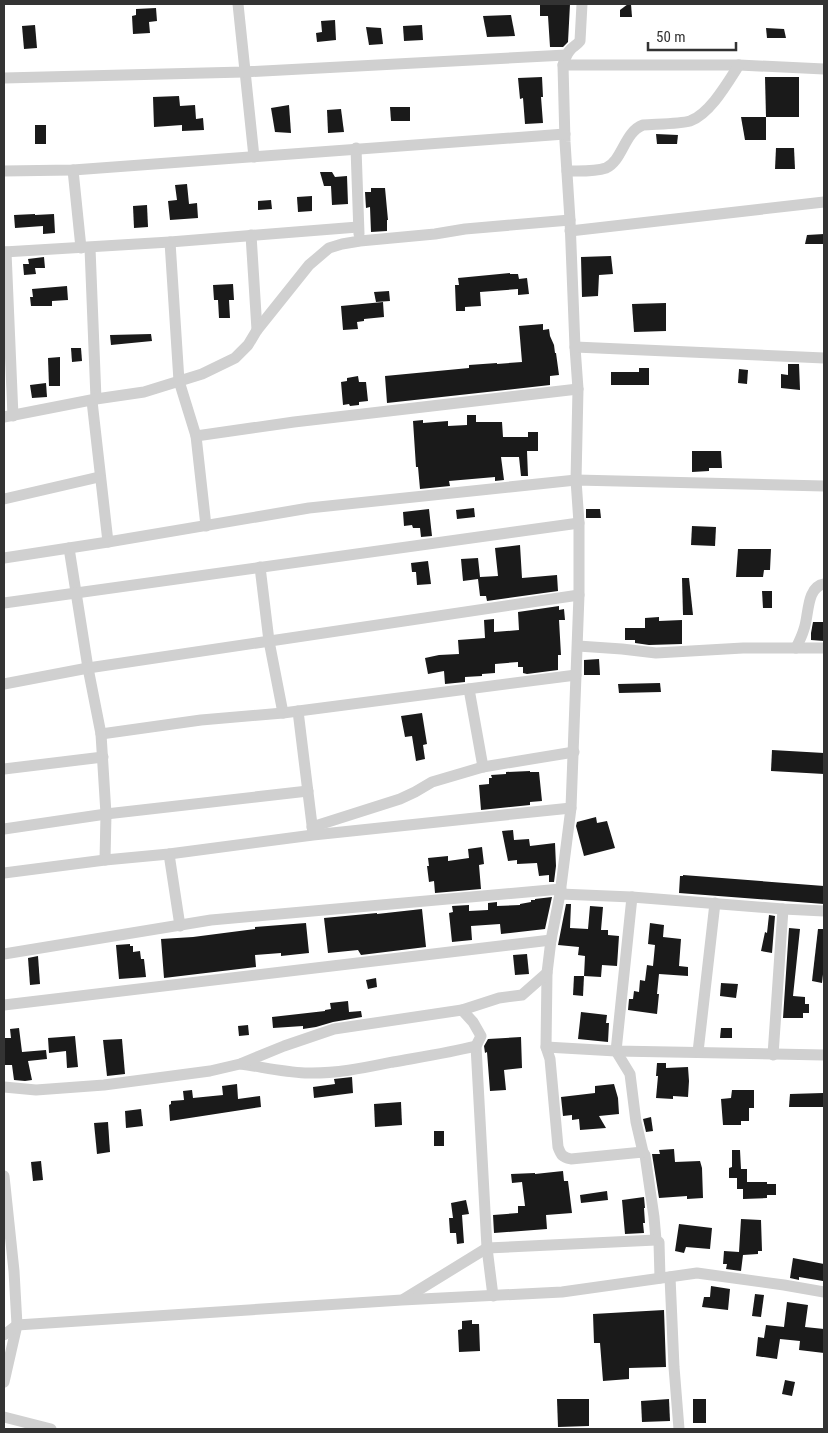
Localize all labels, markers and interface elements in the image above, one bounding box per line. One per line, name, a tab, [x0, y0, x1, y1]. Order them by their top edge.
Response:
scale bar	[648, 20, 736, 52]
text: 50 m	[656, 28, 686, 46]

